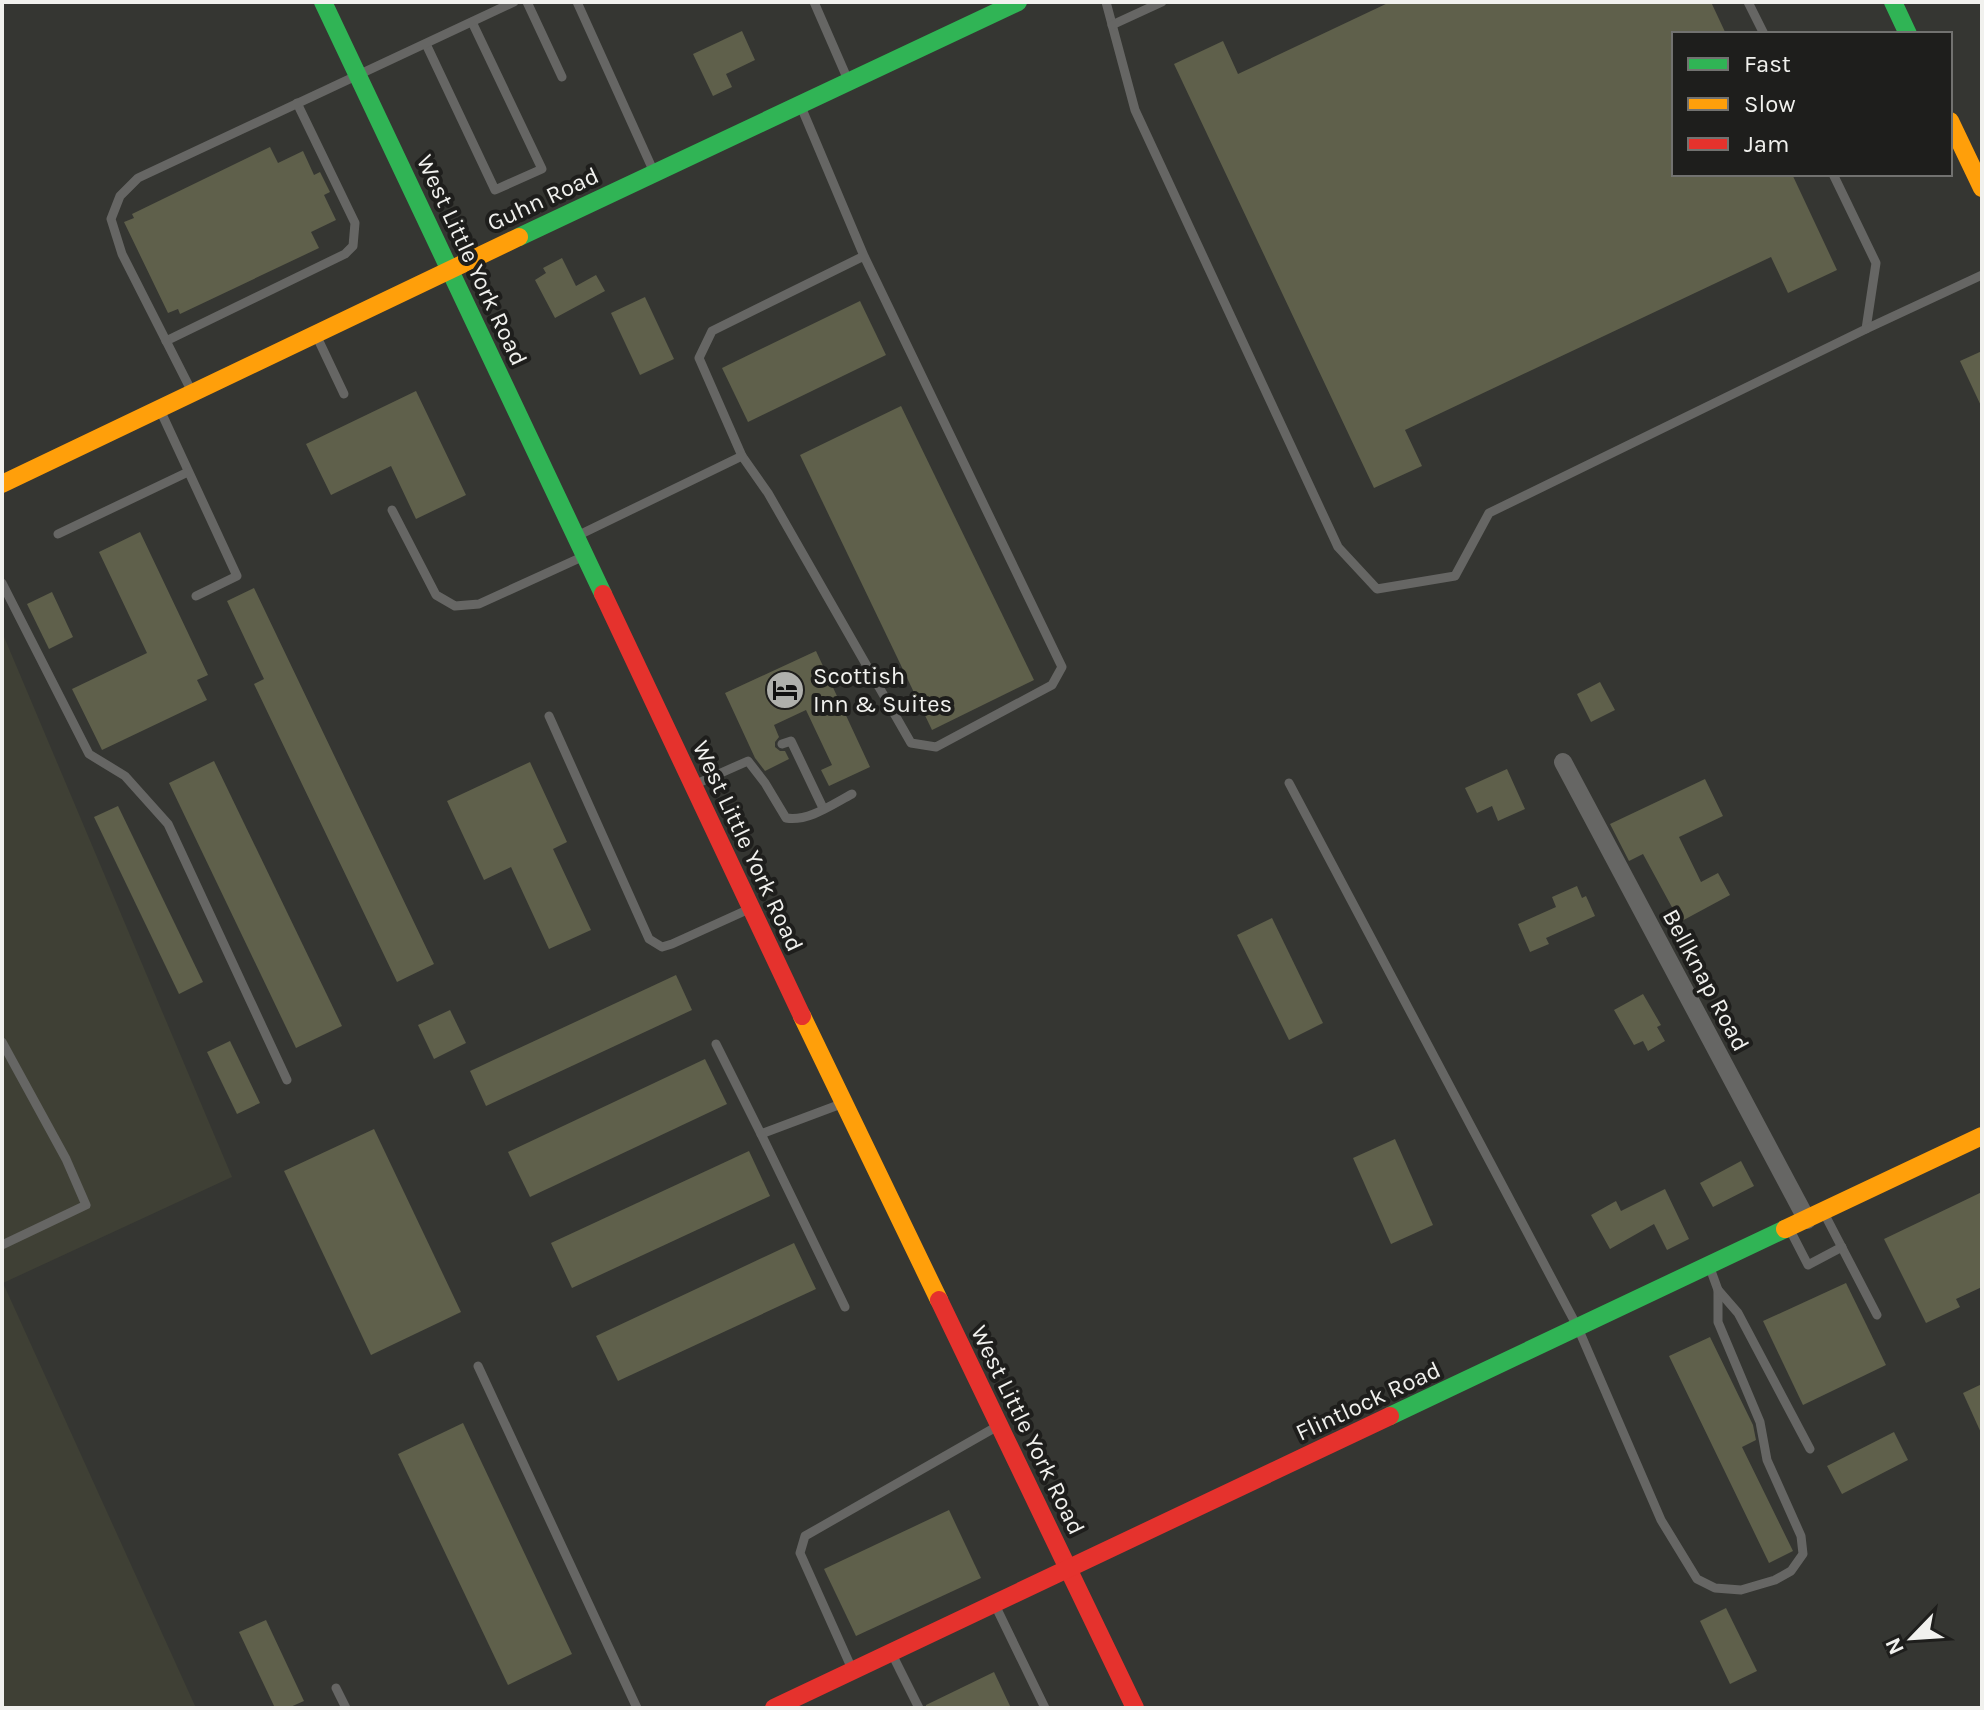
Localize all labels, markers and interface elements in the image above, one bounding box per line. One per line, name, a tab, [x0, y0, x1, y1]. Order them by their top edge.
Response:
legend	[1672, 32, 1952, 176]
text: Fast	[1744, 50, 1791, 78]
text: Slow	[1744, 90, 1796, 118]
text: Jam	[1744, 130, 1789, 158]
street label: West Little York Road	[411, 150, 533, 370]
street label: Guhn Road	[483, 161, 603, 237]
place label: Scottish Inn & Suites	[813, 662, 952, 718]
hotel icon: Scottish Inn & Suites	[764, 669, 806, 711]
street label: West Little York Road	[687, 736, 809, 956]
street label: Bellknap Road	[1657, 904, 1755, 1056]
street label: West Little York Road	[965, 1321, 1091, 1539]
street label: Flintlock Road	[1291, 1355, 1445, 1447]
north arrow	[1872, 1598, 1952, 1678]
text: N	[1880, 1633, 1910, 1659]

